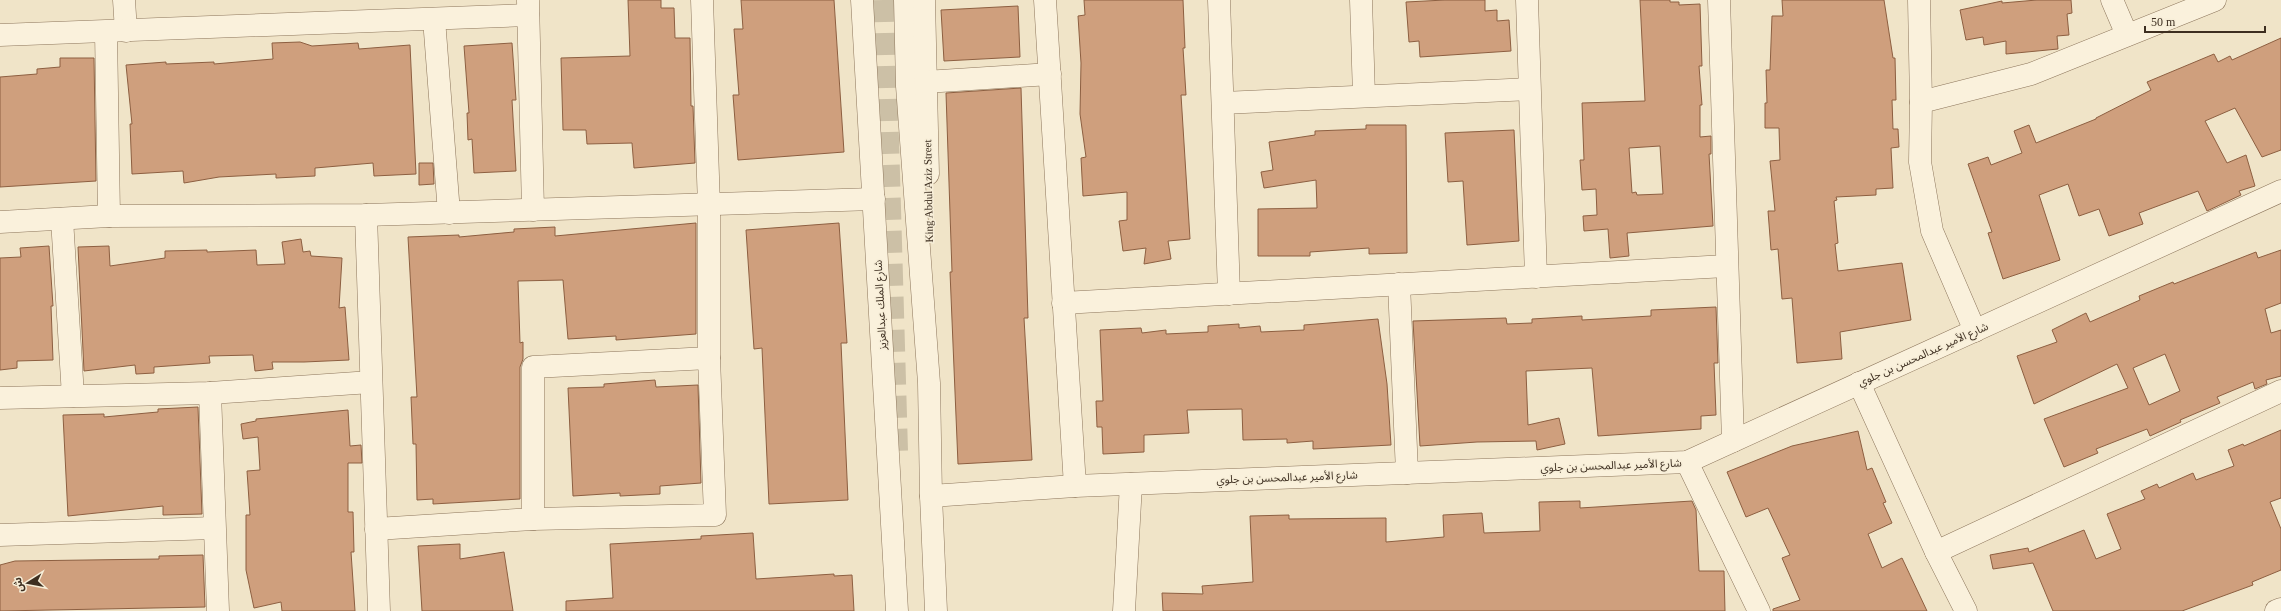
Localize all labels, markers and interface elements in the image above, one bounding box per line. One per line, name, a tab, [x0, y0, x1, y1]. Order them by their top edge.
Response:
scale bar	[2145, 8, 2265, 34]
text: 50 m	[2151, 15, 2176, 29]
street label: King Abdul Aziz Street	[921, 139, 935, 243]
street label: شارع الملك عبدالعزيز	[872, 259, 890, 351]
street label: شارع الأمير عبدالمحسن بن جلوي	[1856, 320, 1992, 391]
street label: شارع الأمير عبدالمحسن بن جلوي	[1540, 457, 1682, 477]
street label: شارع الأمير عبدالمحسن بن جلوي	[1216, 469, 1358, 489]
north arrow	[8, 563, 48, 603]
text: ش	[11, 576, 26, 593]

